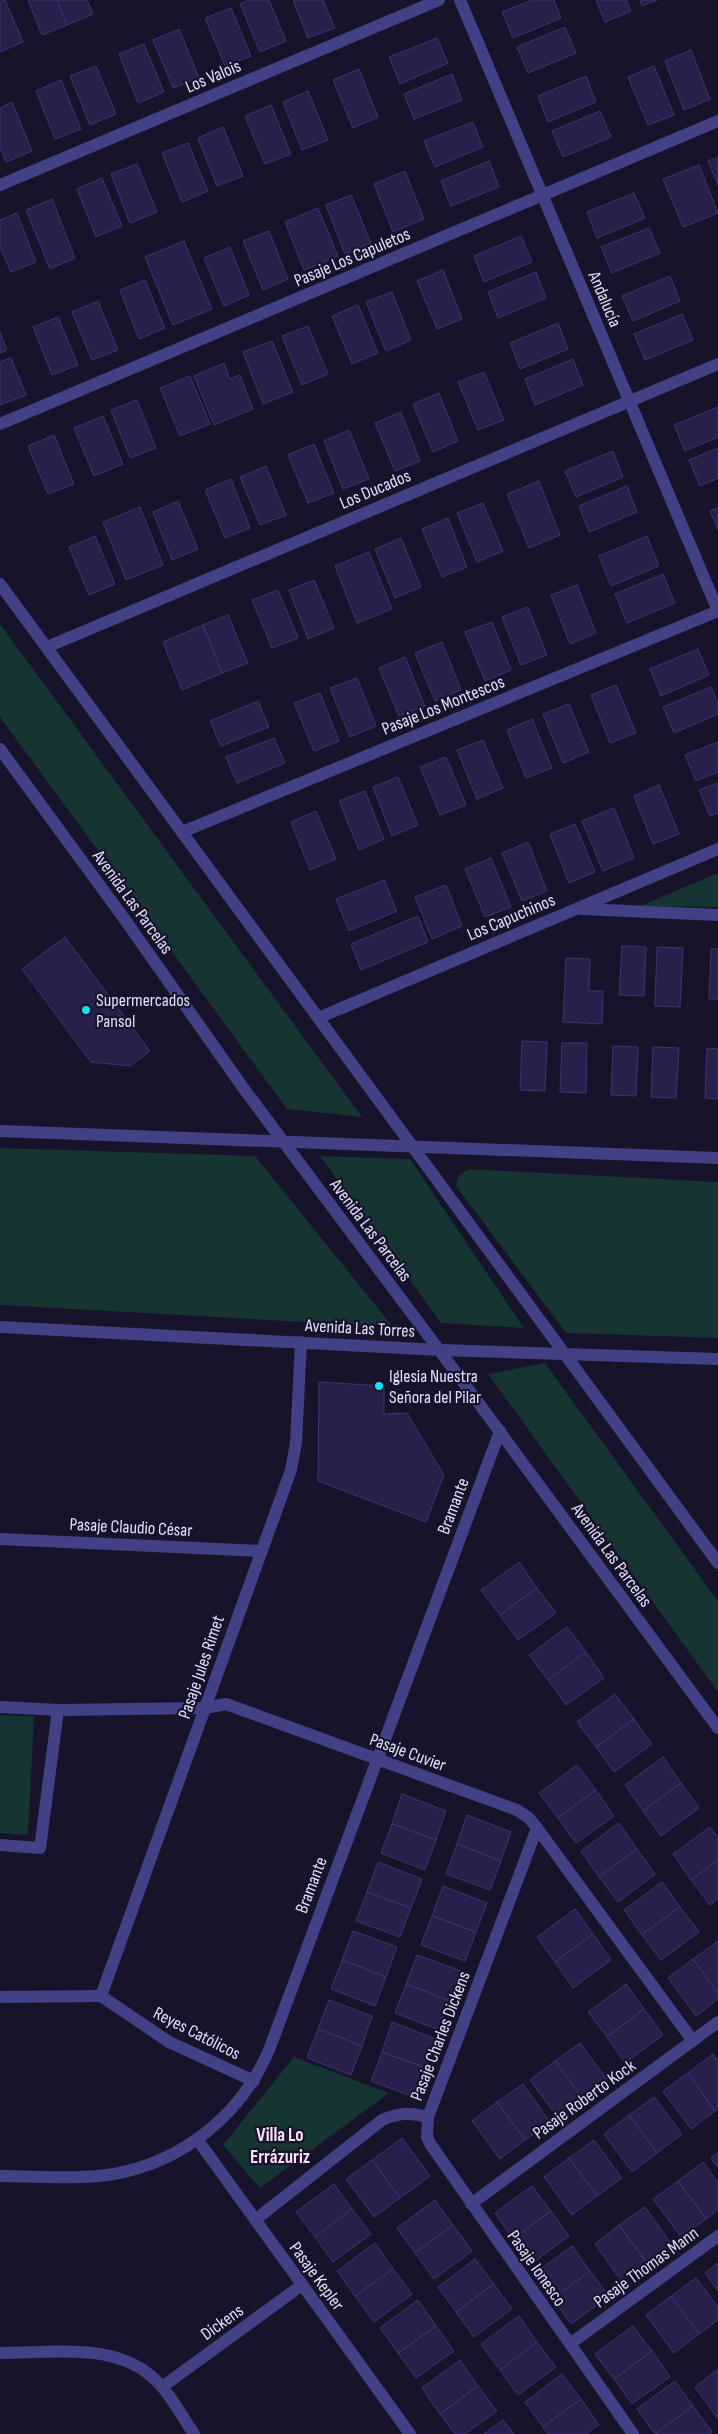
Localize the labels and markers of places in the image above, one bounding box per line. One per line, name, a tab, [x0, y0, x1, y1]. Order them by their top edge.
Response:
place label: Supermercados Pansol	[96, 990, 190, 1032]
marker: Supermercados Pansol	[80, 1004, 92, 1016]
place label: Iglesia Nuestra Señora del Pilar	[389, 1366, 481, 1408]
marker: Iglesia Nuestra Señora del Pilar	[373, 1380, 385, 1392]

